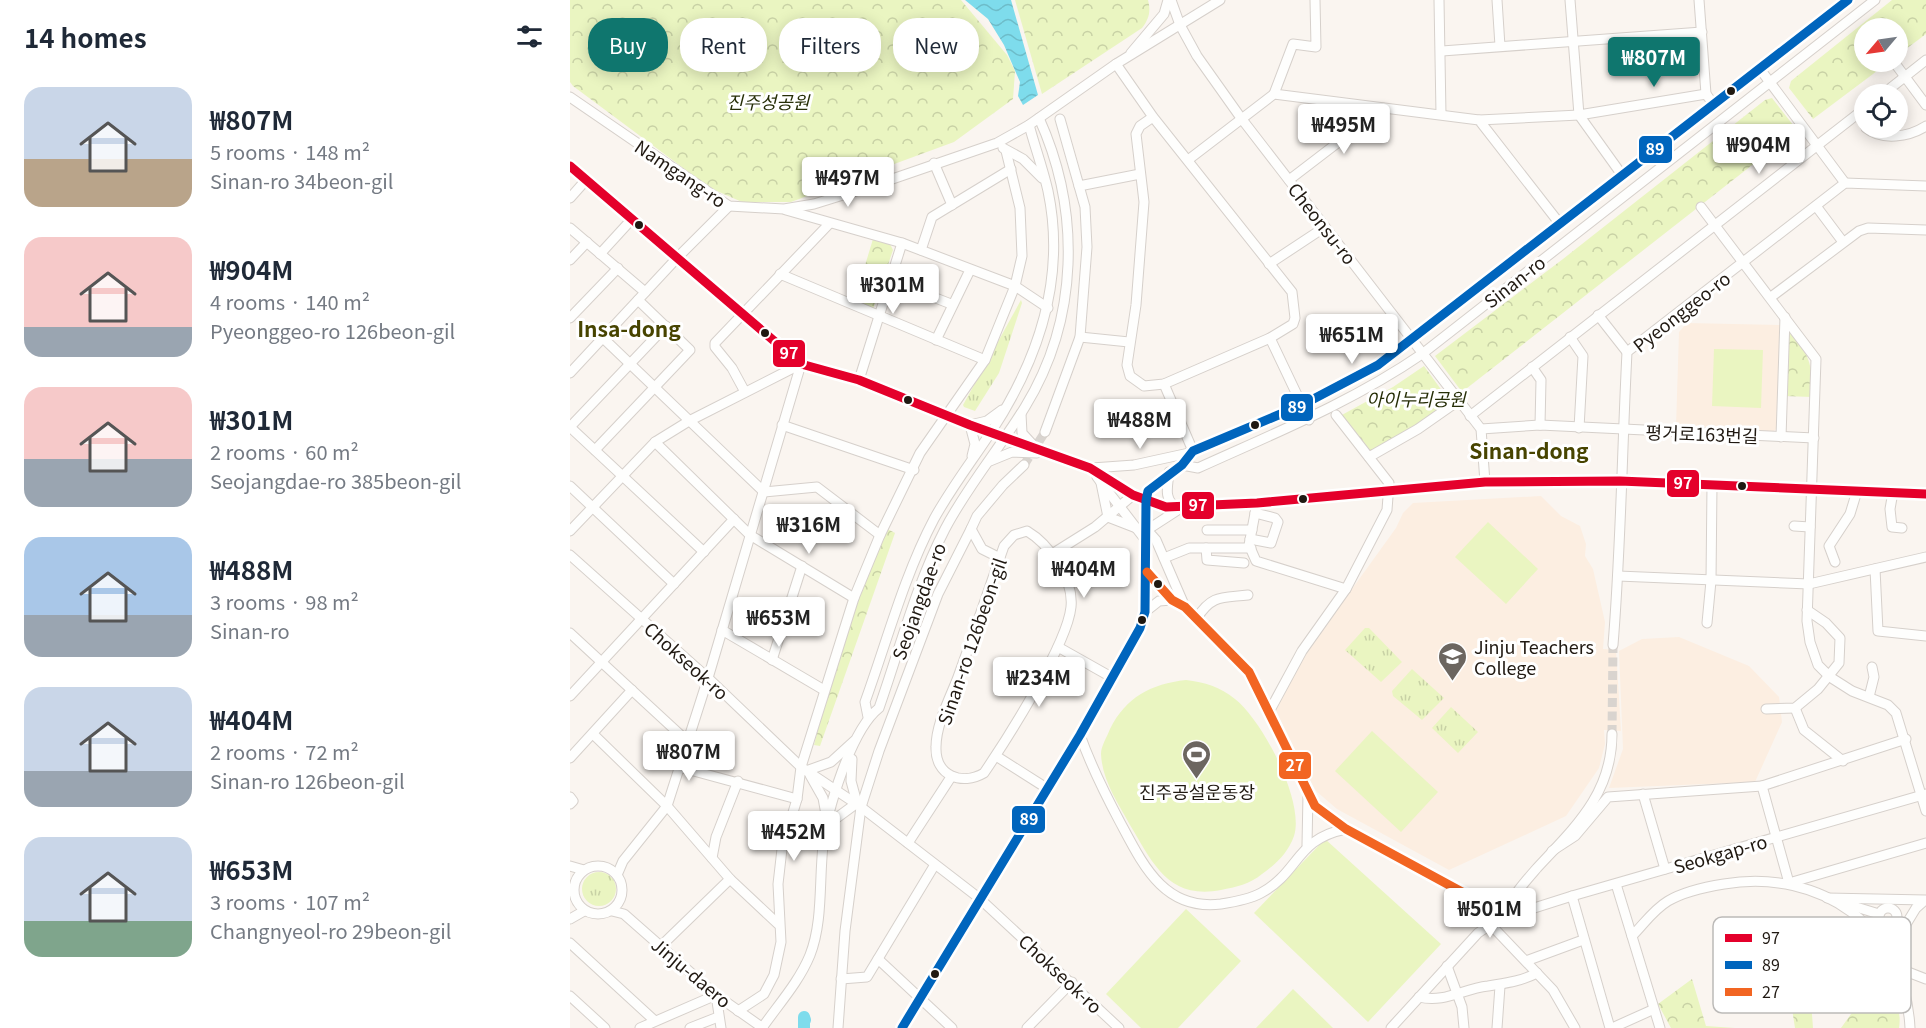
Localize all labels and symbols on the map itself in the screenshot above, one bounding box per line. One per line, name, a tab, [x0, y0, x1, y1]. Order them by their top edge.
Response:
north arrow	[1854, 18, 1908, 72]
pin: ₩807M	[1612, 37, 1696, 88]
unlabelled marker	[1725, 85, 1737, 97]
park label: 진주성공원	[727, 88, 811, 114]
pin: ₩495M	[1302, 104, 1386, 155]
pin: ₩904M	[1717, 124, 1801, 175]
street label: Namgang-ro	[630, 133, 732, 213]
line badge: 89	[1638, 135, 1673, 164]
text: 89	[1646, 136, 1664, 160]
pin: ₩497M	[806, 157, 890, 208]
street label: Cheonsu-ro	[1283, 177, 1363, 269]
unlabelled marker	[633, 219, 645, 231]
street label: Sinan-ro	[1478, 249, 1550, 313]
pin: ₩301M	[851, 264, 935, 315]
street label: Pyeonggeo-ro	[1627, 265, 1735, 357]
district label: Insa-dong	[577, 313, 681, 343]
pin: ₩651M	[1310, 314, 1394, 365]
unlabelled marker	[759, 327, 771, 339]
line badge: 97	[772, 339, 806, 368]
text: 97	[780, 340, 798, 364]
park label: 아이누리공원	[1366, 385, 1467, 411]
line badge: 89	[1280, 393, 1314, 422]
unlabelled marker	[902, 394, 914, 406]
text: 89	[1288, 394, 1306, 418]
pin: ₩488M	[1098, 399, 1182, 450]
street label: 평거로163번길	[1645, 418, 1759, 448]
unlabelled marker	[1249, 419, 1261, 431]
district label: Sinan-dong	[1469, 435, 1589, 465]
line badge: 97	[1666, 469, 1700, 498]
text: 97	[1674, 470, 1692, 494]
unlabelled marker	[1736, 480, 1748, 492]
line badge: 97	[1181, 491, 1215, 520]
text: 97	[1189, 492, 1207, 516]
unlabelled marker	[1297, 493, 1309, 505]
pin: ₩316M	[767, 504, 851, 555]
street label: Seojangdae-ro	[885, 539, 951, 663]
pin: ₩404M	[1042, 548, 1126, 599]
street label: Sinan-ro 126beon-gil	[930, 554, 1012, 728]
unlabelled marker	[1152, 578, 1164, 590]
pin: ₩653M	[737, 597, 821, 648]
unlabelled marker	[1136, 614, 1148, 626]
street label: Chokseok-ro	[639, 615, 735, 705]
place label: Jinju Teachers College	[1474, 633, 1594, 680]
school or university icon: Jinju Teachers College	[1437, 640, 1469, 682]
pin: ₩234M	[997, 657, 1081, 708]
pin: ₩807M	[647, 731, 731, 782]
sports icon: 진주공설운동장	[1181, 738, 1213, 780]
line badge: 27	[1278, 751, 1312, 780]
text: 27	[1286, 752, 1304, 776]
place label: 진주공설운동장	[1139, 778, 1255, 804]
line badge: 89	[1011, 805, 1046, 834]
text: 89	[1020, 806, 1038, 830]
pin: ₩452M	[752, 811, 836, 862]
street label: Seokgap-ro	[1670, 827, 1770, 879]
pin: ₩501M	[1448, 888, 1532, 939]
legend	[1713, 917, 1911, 1013]
text: 97	[1762, 925, 1780, 949]
street label: Chokseok-ro	[1014, 928, 1108, 1018]
street label: Jinju-daero	[647, 931, 737, 1013]
text: 89	[1762, 952, 1780, 976]
unlabelled marker	[929, 968, 941, 980]
text: 27	[1762, 979, 1780, 1003]

